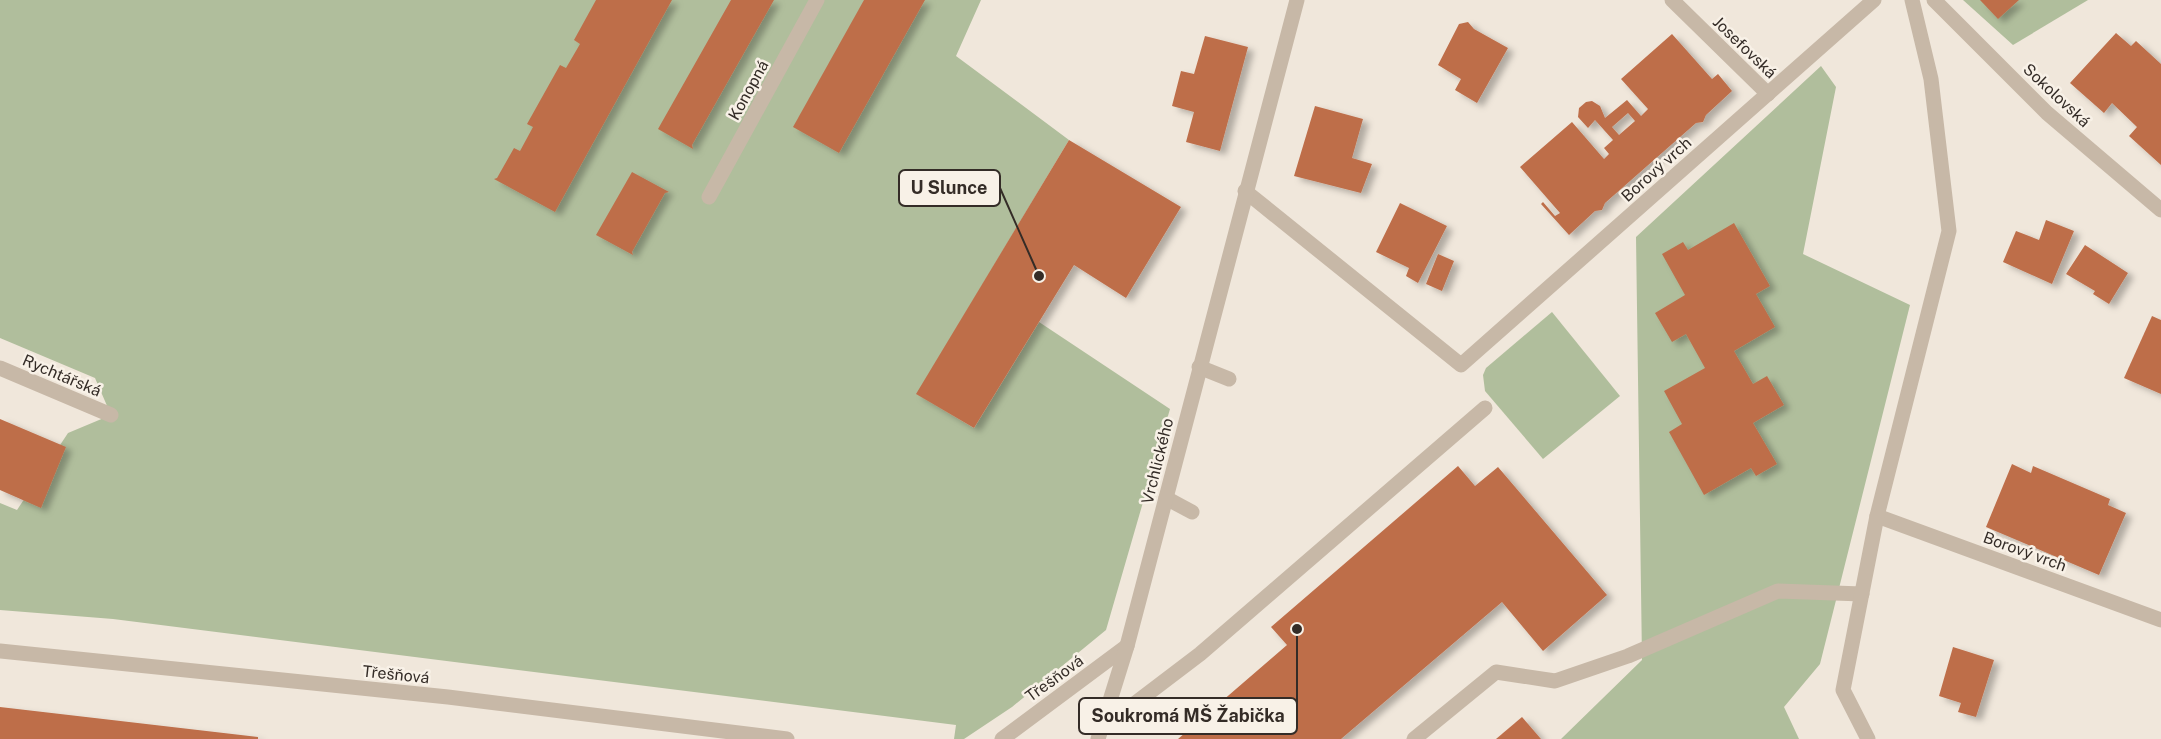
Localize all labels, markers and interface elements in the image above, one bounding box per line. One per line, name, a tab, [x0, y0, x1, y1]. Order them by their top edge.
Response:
street label: Josefovská	[1709, 12, 1780, 82]
street label: Konopná	[724, 57, 773, 123]
street label: Sokolovská	[2019, 60, 2094, 131]
street label: Borový vrch	[1618, 133, 1695, 206]
callout: U Slunce	[899, 170, 1000, 206]
text: U Slunce	[911, 177, 987, 198]
street label: Rychtářská	[20, 350, 104, 401]
street label: Vrchlického	[1138, 416, 1177, 506]
street label: Borový vrch	[1981, 528, 2069, 575]
street label: Třešňová	[1022, 651, 1087, 706]
street label: Třešňová	[362, 662, 430, 687]
callout: Soukromá MŠ Žabička	[1079, 698, 1297, 734]
text: Soukromá MŠ Žabička	[1091, 704, 1285, 726]

